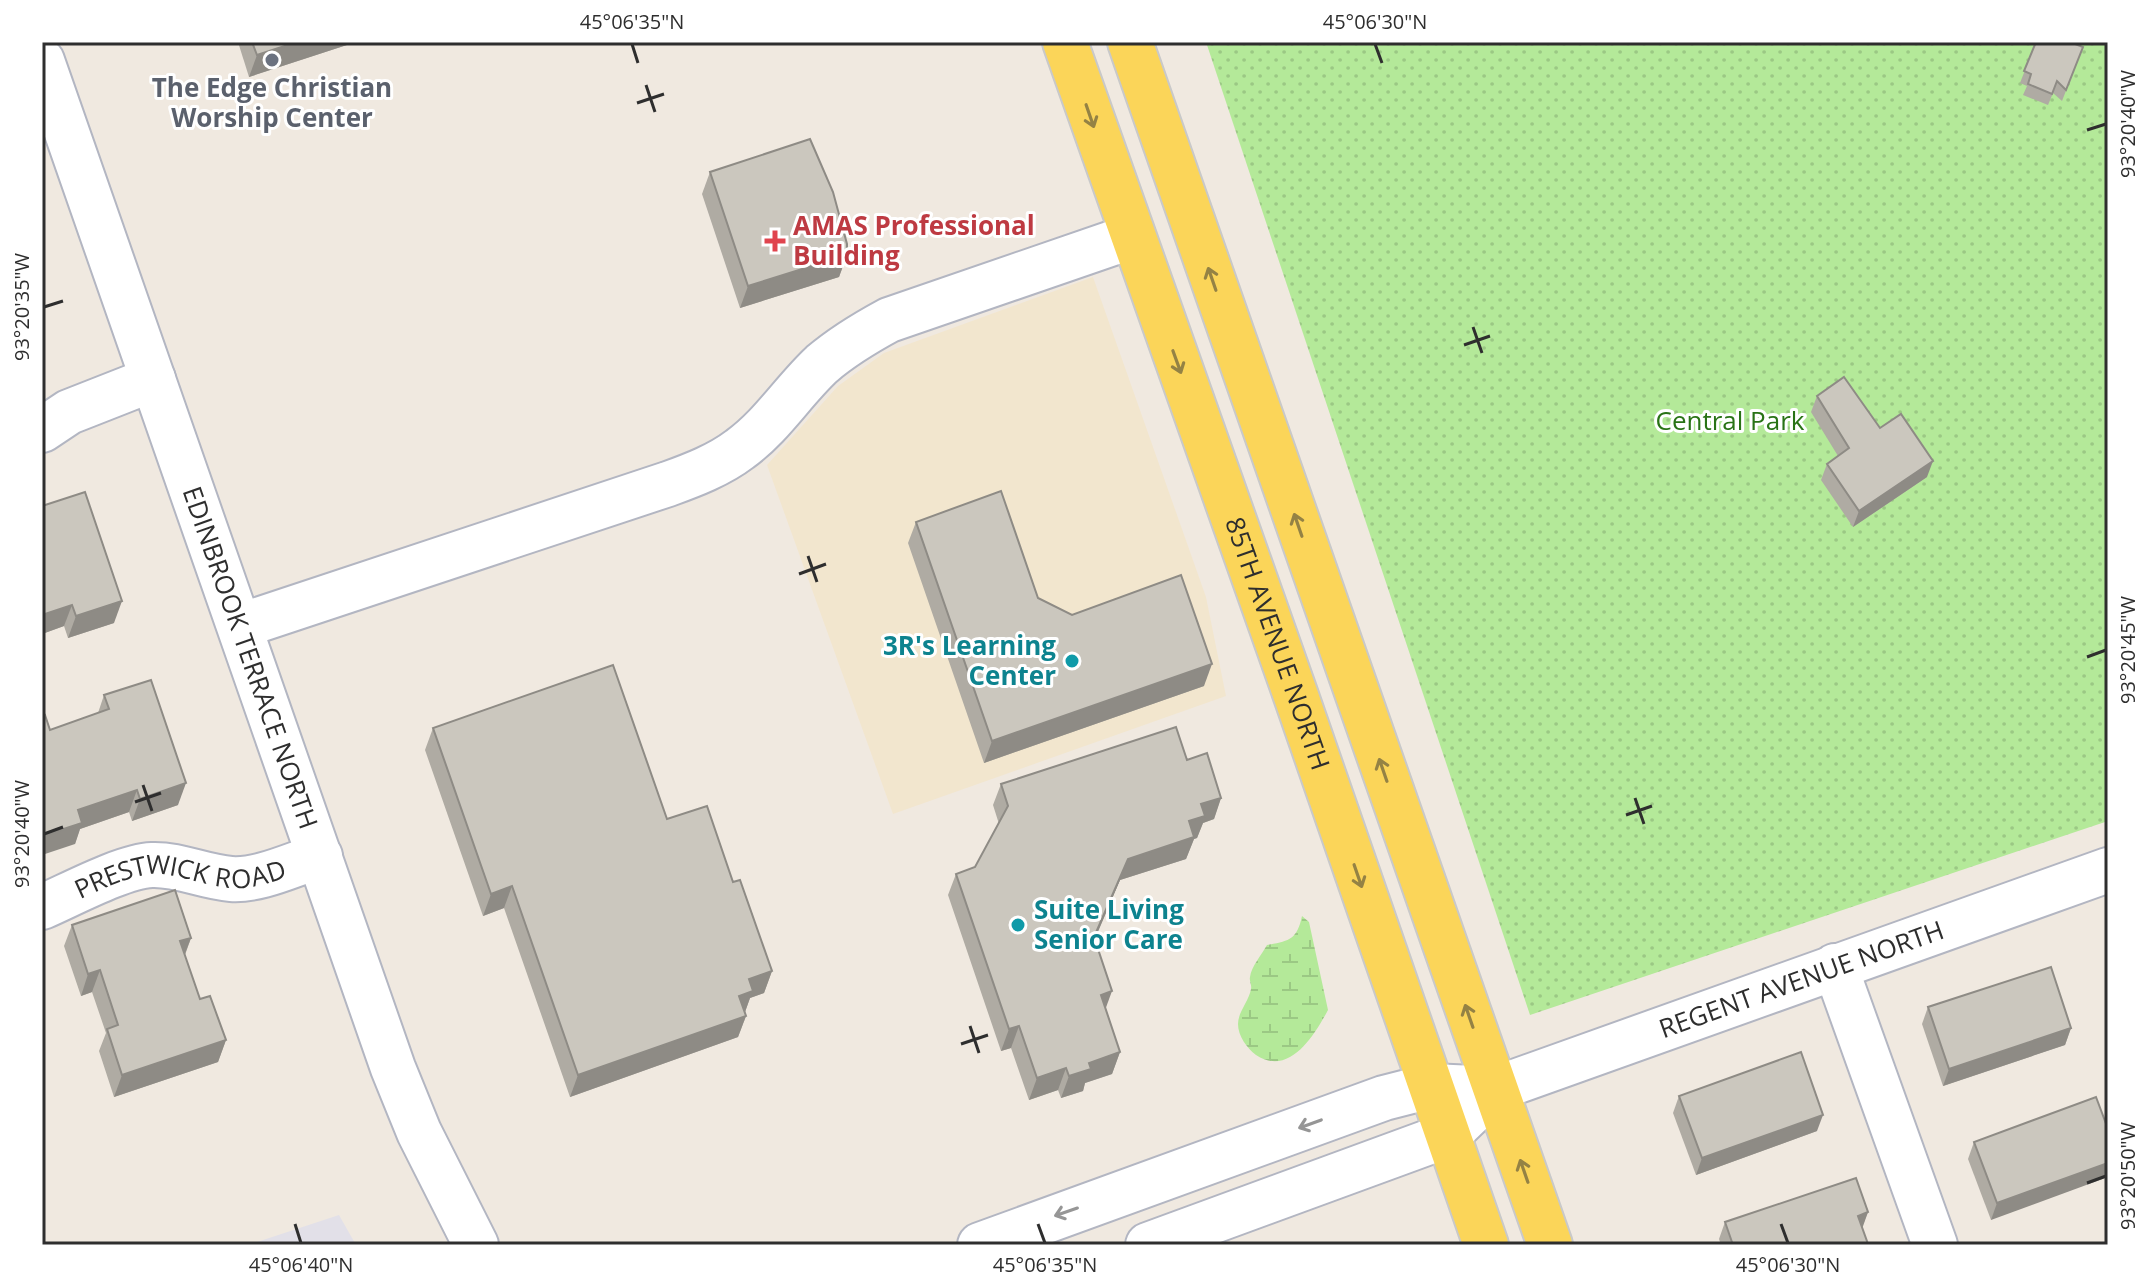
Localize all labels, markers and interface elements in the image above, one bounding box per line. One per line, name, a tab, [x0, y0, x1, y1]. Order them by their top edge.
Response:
text: 45°06'35"N	[580, 8, 684, 35]
text: 45°06'30"N	[1323, 8, 1427, 35]
marker: The Edge Christian Worship Center	[263, 51, 281, 69]
place label: The Edge Christian Worship Center	[152, 69, 392, 135]
text: 93°20'40"W	[2114, 69, 2141, 178]
one-way arrow	[1084, 103, 1099, 128]
place label: AMAS Professional Building	[793, 207, 1035, 273]
marker: AMAS Professional Building	[764, 230, 786, 252]
text: 93°20'35"W	[8, 252, 35, 361]
one-way arrow	[1204, 267, 1219, 292]
one-way arrow	[1171, 350, 1186, 375]
park label: Central Park	[1656, 402, 1805, 438]
street label: EDINBROOK TERRACE NORTH	[175, 481, 327, 834]
street label: 85TH AVENUE NORTH	[1217, 512, 1339, 774]
one-way arrow	[1289, 513, 1304, 538]
text: 93°20'45"W	[2114, 595, 2141, 704]
place label: 3R's Learning Center	[883, 627, 1056, 693]
marker: 3R's Learning Center	[1063, 652, 1081, 670]
one-way arrow	[1375, 758, 1390, 783]
text: 93°20'40"W	[8, 779, 35, 888]
street label: PRESTWICK ROAD	[68, 846, 291, 907]
one-way arrow	[1352, 863, 1367, 888]
place label: Suite Living Senior Care	[1034, 891, 1184, 957]
street label: REGENT AVENUE NORTH	[1654, 911, 1949, 1046]
marker: Suite Living Senior Care	[1009, 916, 1027, 934]
one-way arrow	[1461, 1003, 1476, 1028]
one-way arrow	[1299, 1118, 1323, 1132]
text: 93°20'50"W	[2114, 1121, 2141, 1230]
one-way arrow	[1516, 1160, 1530, 1184]
one-way arrow	[1054, 1206, 1079, 1221]
text: 45°06'40"N	[249, 1251, 353, 1278]
text: 45°06'35"N	[993, 1251, 1097, 1278]
text: 45°06'30"N	[1736, 1251, 1840, 1278]

